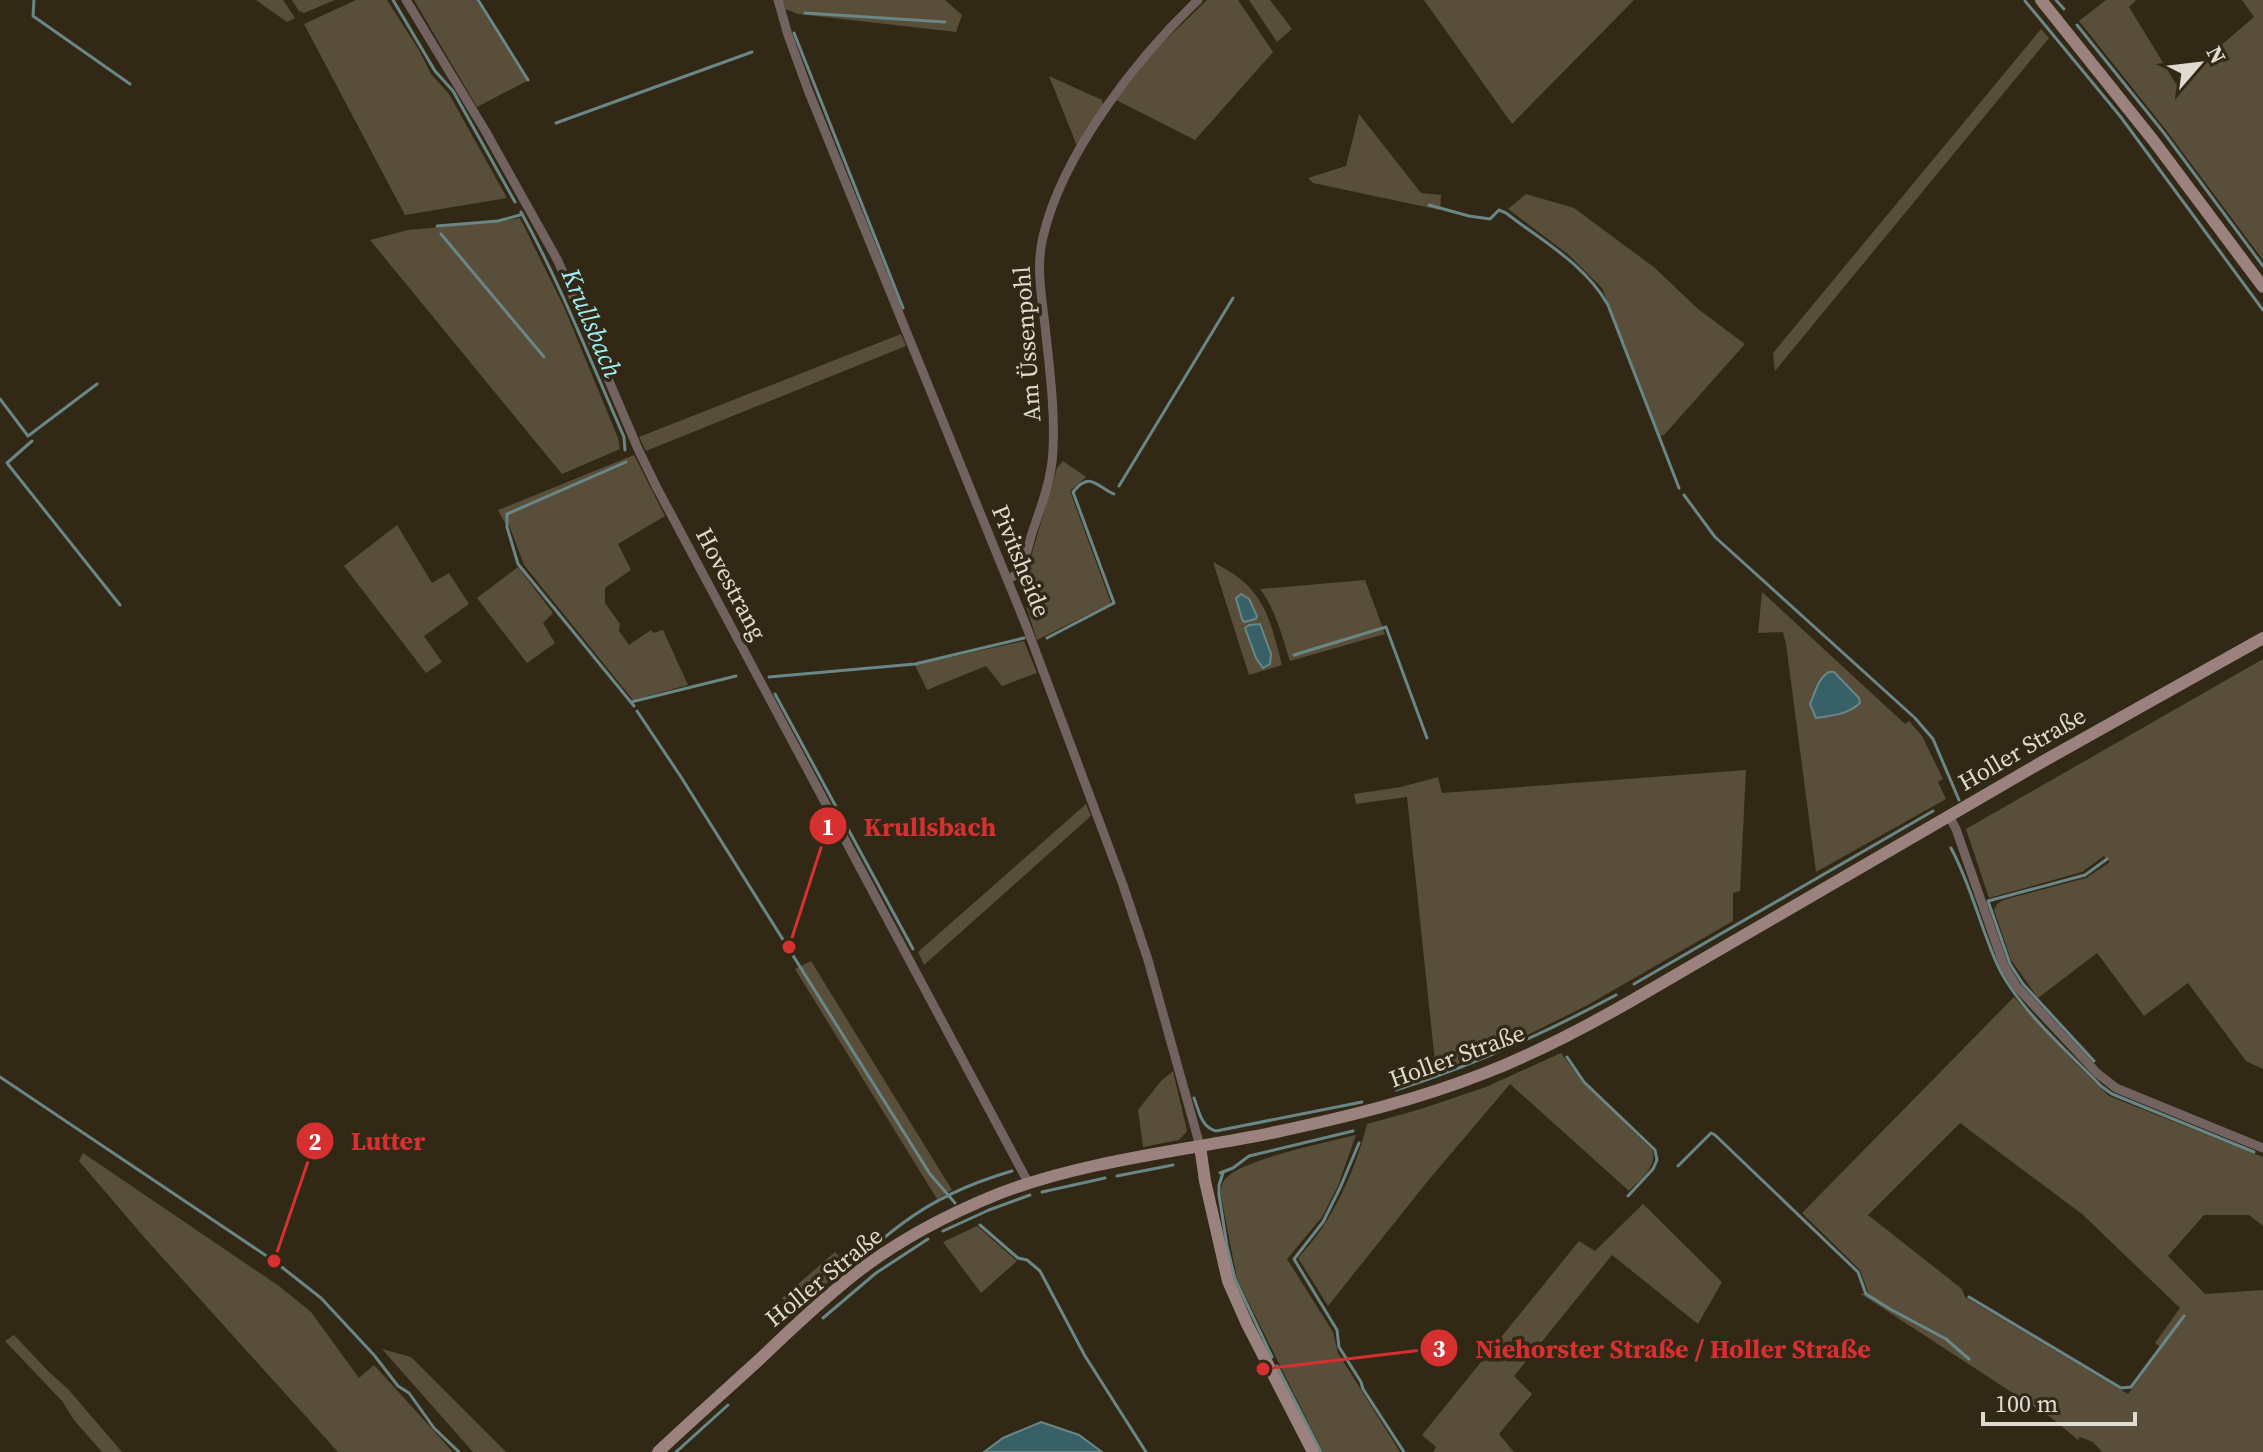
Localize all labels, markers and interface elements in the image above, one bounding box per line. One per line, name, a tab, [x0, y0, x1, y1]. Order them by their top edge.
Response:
north arrow	[2159, 24, 2239, 104]
text: N	[2200, 40, 2234, 69]
water label: Krullsbach	[552, 262, 631, 383]
street label: Am Üssenpohl	[1005, 265, 1048, 423]
street label: Pivitsheide	[984, 500, 1059, 622]
street label: Hovestrang	[688, 522, 775, 646]
street label: Holler Straße	[1952, 699, 2092, 798]
callout: Krullsbach	[808, 801, 1012, 851]
text: Krullsbach	[864, 809, 996, 845]
text: 1	[821, 810, 835, 843]
street label: Holler Straße	[1384, 1016, 1529, 1095]
callout: Lutter	[295, 1116, 441, 1166]
text: Lutter	[351, 1123, 426, 1159]
text: 2	[308, 1125, 322, 1158]
street label: Holler Straße	[758, 1219, 889, 1334]
callout: Niehorster Straße / Holler Straße	[1419, 1323, 1886, 1373]
text: Niehorster Straße / Holler Straße	[1475, 1331, 1871, 1367]
text: 3	[1432, 1332, 1446, 1365]
scale bar	[1983, 1376, 2135, 1426]
text: 100 m	[1995, 1387, 2058, 1420]

